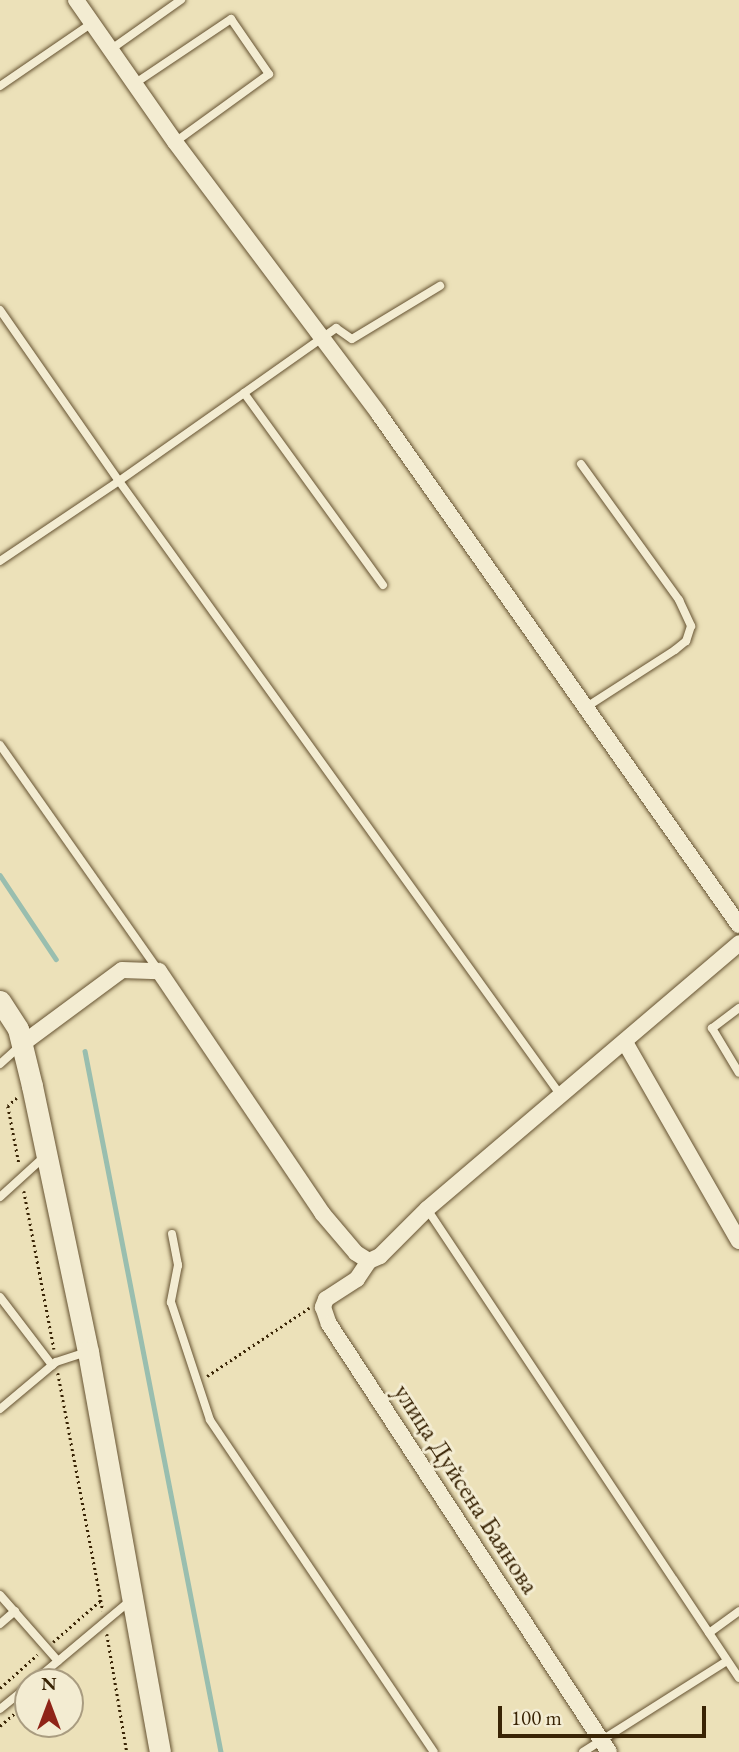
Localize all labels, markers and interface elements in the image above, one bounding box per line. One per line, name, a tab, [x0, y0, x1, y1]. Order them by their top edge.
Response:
street label: улица Дуйсена Баянова	[387, 1378, 545, 1600]
north arrow	[14, 1668, 84, 1738]
text: N	[41, 1671, 57, 1696]
scale bar	[501, 1692, 709, 1736]
text: 100 m	[511, 1704, 562, 1731]

